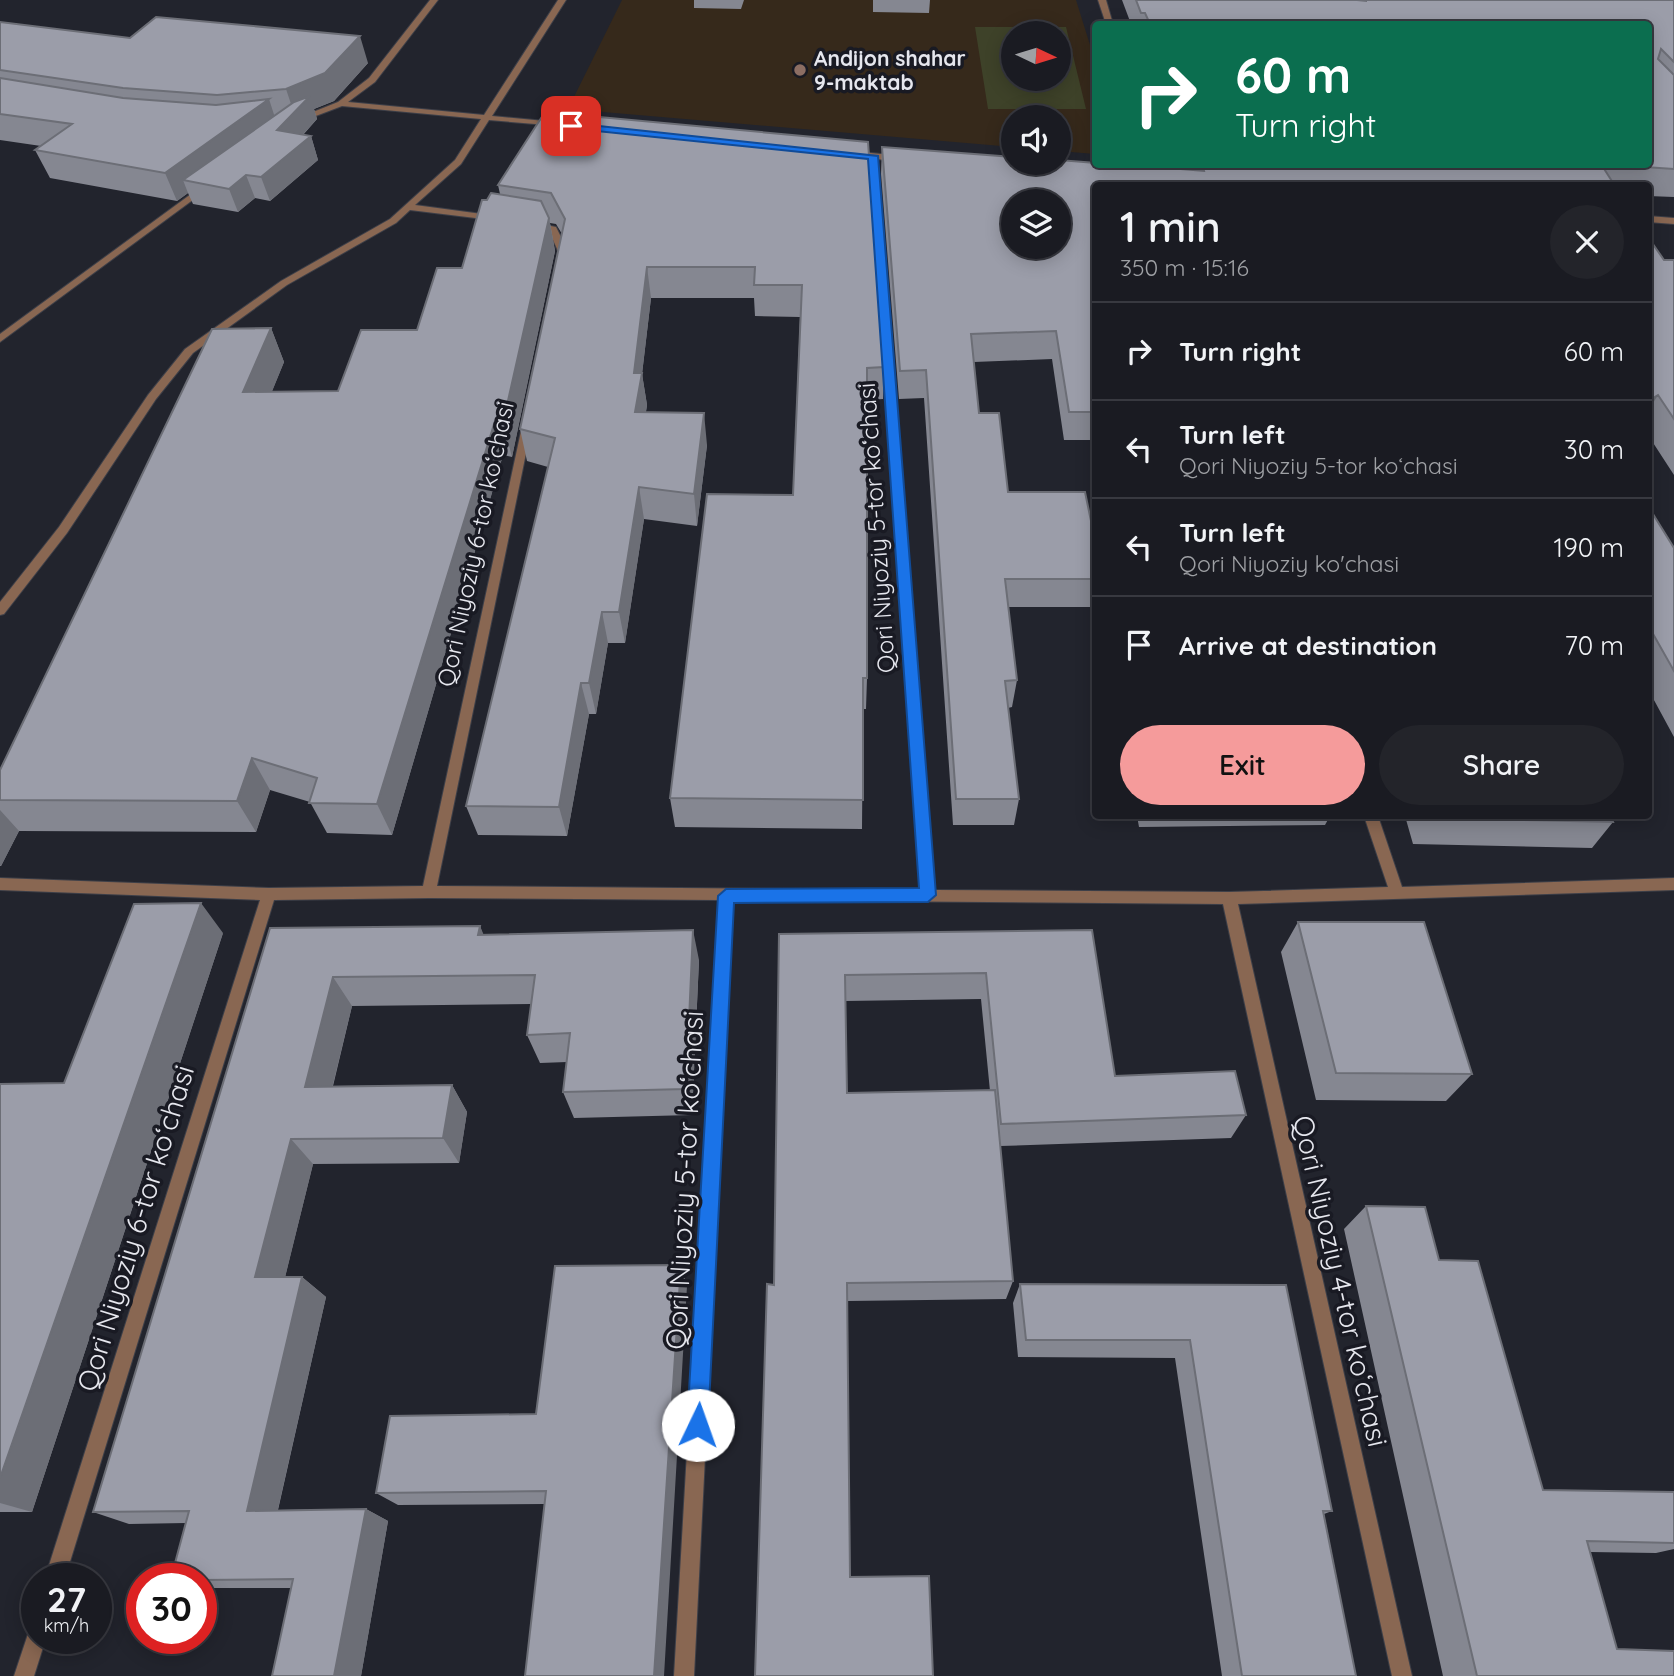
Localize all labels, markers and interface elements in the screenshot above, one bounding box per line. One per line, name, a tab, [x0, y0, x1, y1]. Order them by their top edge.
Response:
north arrow	[1001, 21, 1071, 91]
map controls	[1001, 21, 1071, 259]
text: 60 m	[1235, 44, 1351, 105]
place label: Andijon shahar 9-maktab	[814, 45, 966, 95]
icon: right	[1120, 49, 1211, 140]
marker: Andijon shahar 9-maktab	[792, 62, 808, 78]
pin	[541, 96, 601, 156]
button: sound	[1001, 105, 1071, 175]
text: Turn right	[1235, 105, 1376, 145]
icon: arrive	[552, 107, 590, 145]
button: layers	[1001, 189, 1071, 259]
text: 1 min	[1120, 200, 1221, 253]
button: close	[1550, 205, 1624, 279]
text: 350 m · 15:16	[1120, 253, 1249, 282]
icon: right	[1120, 332, 1158, 370]
text: Turn right	[1179, 335, 1301, 368]
text: 60 m	[1564, 335, 1624, 368]
street label: Qori Niyoziy 5-tor koʻchasi	[851, 382, 901, 674]
street label: Qori Niyoziy 6-tor koʻchasi	[430, 399, 520, 689]
text: Turn left	[1179, 418, 1286, 451]
icon: left	[1120, 430, 1158, 468]
text: 30 m	[1564, 433, 1624, 466]
text: Qori Niyoziy 5-tor koʻchasi	[1179, 451, 1458, 480]
text: Turn left	[1179, 516, 1286, 549]
icon: left	[1120, 528, 1158, 566]
text: 190 m	[1554, 531, 1624, 564]
text: Qori Niyoziy ko'chasi	[1179, 549, 1399, 578]
icon: arrive	[1120, 626, 1158, 664]
text: Arrive at destination	[1179, 629, 1437, 662]
text: 70 m	[1564, 629, 1624, 662]
button: Exit	[1120, 725, 1365, 805]
button: Share	[1379, 725, 1624, 805]
street label: Qori Niyoziy 5-tor koʻchasi	[658, 1010, 710, 1350]
street label: Qori Niyoziy 6-tor koʻchasi	[69, 1061, 201, 1395]
street label: Qori Niyoziy 4-tor koʻchasi	[1286, 1112, 1396, 1450]
position arrow	[661, 1388, 735, 1462]
speed limit sign: 30	[126, 1563, 217, 1654]
text: 27	[47, 1577, 86, 1621]
text: km/h	[44, 1614, 89, 1637]

